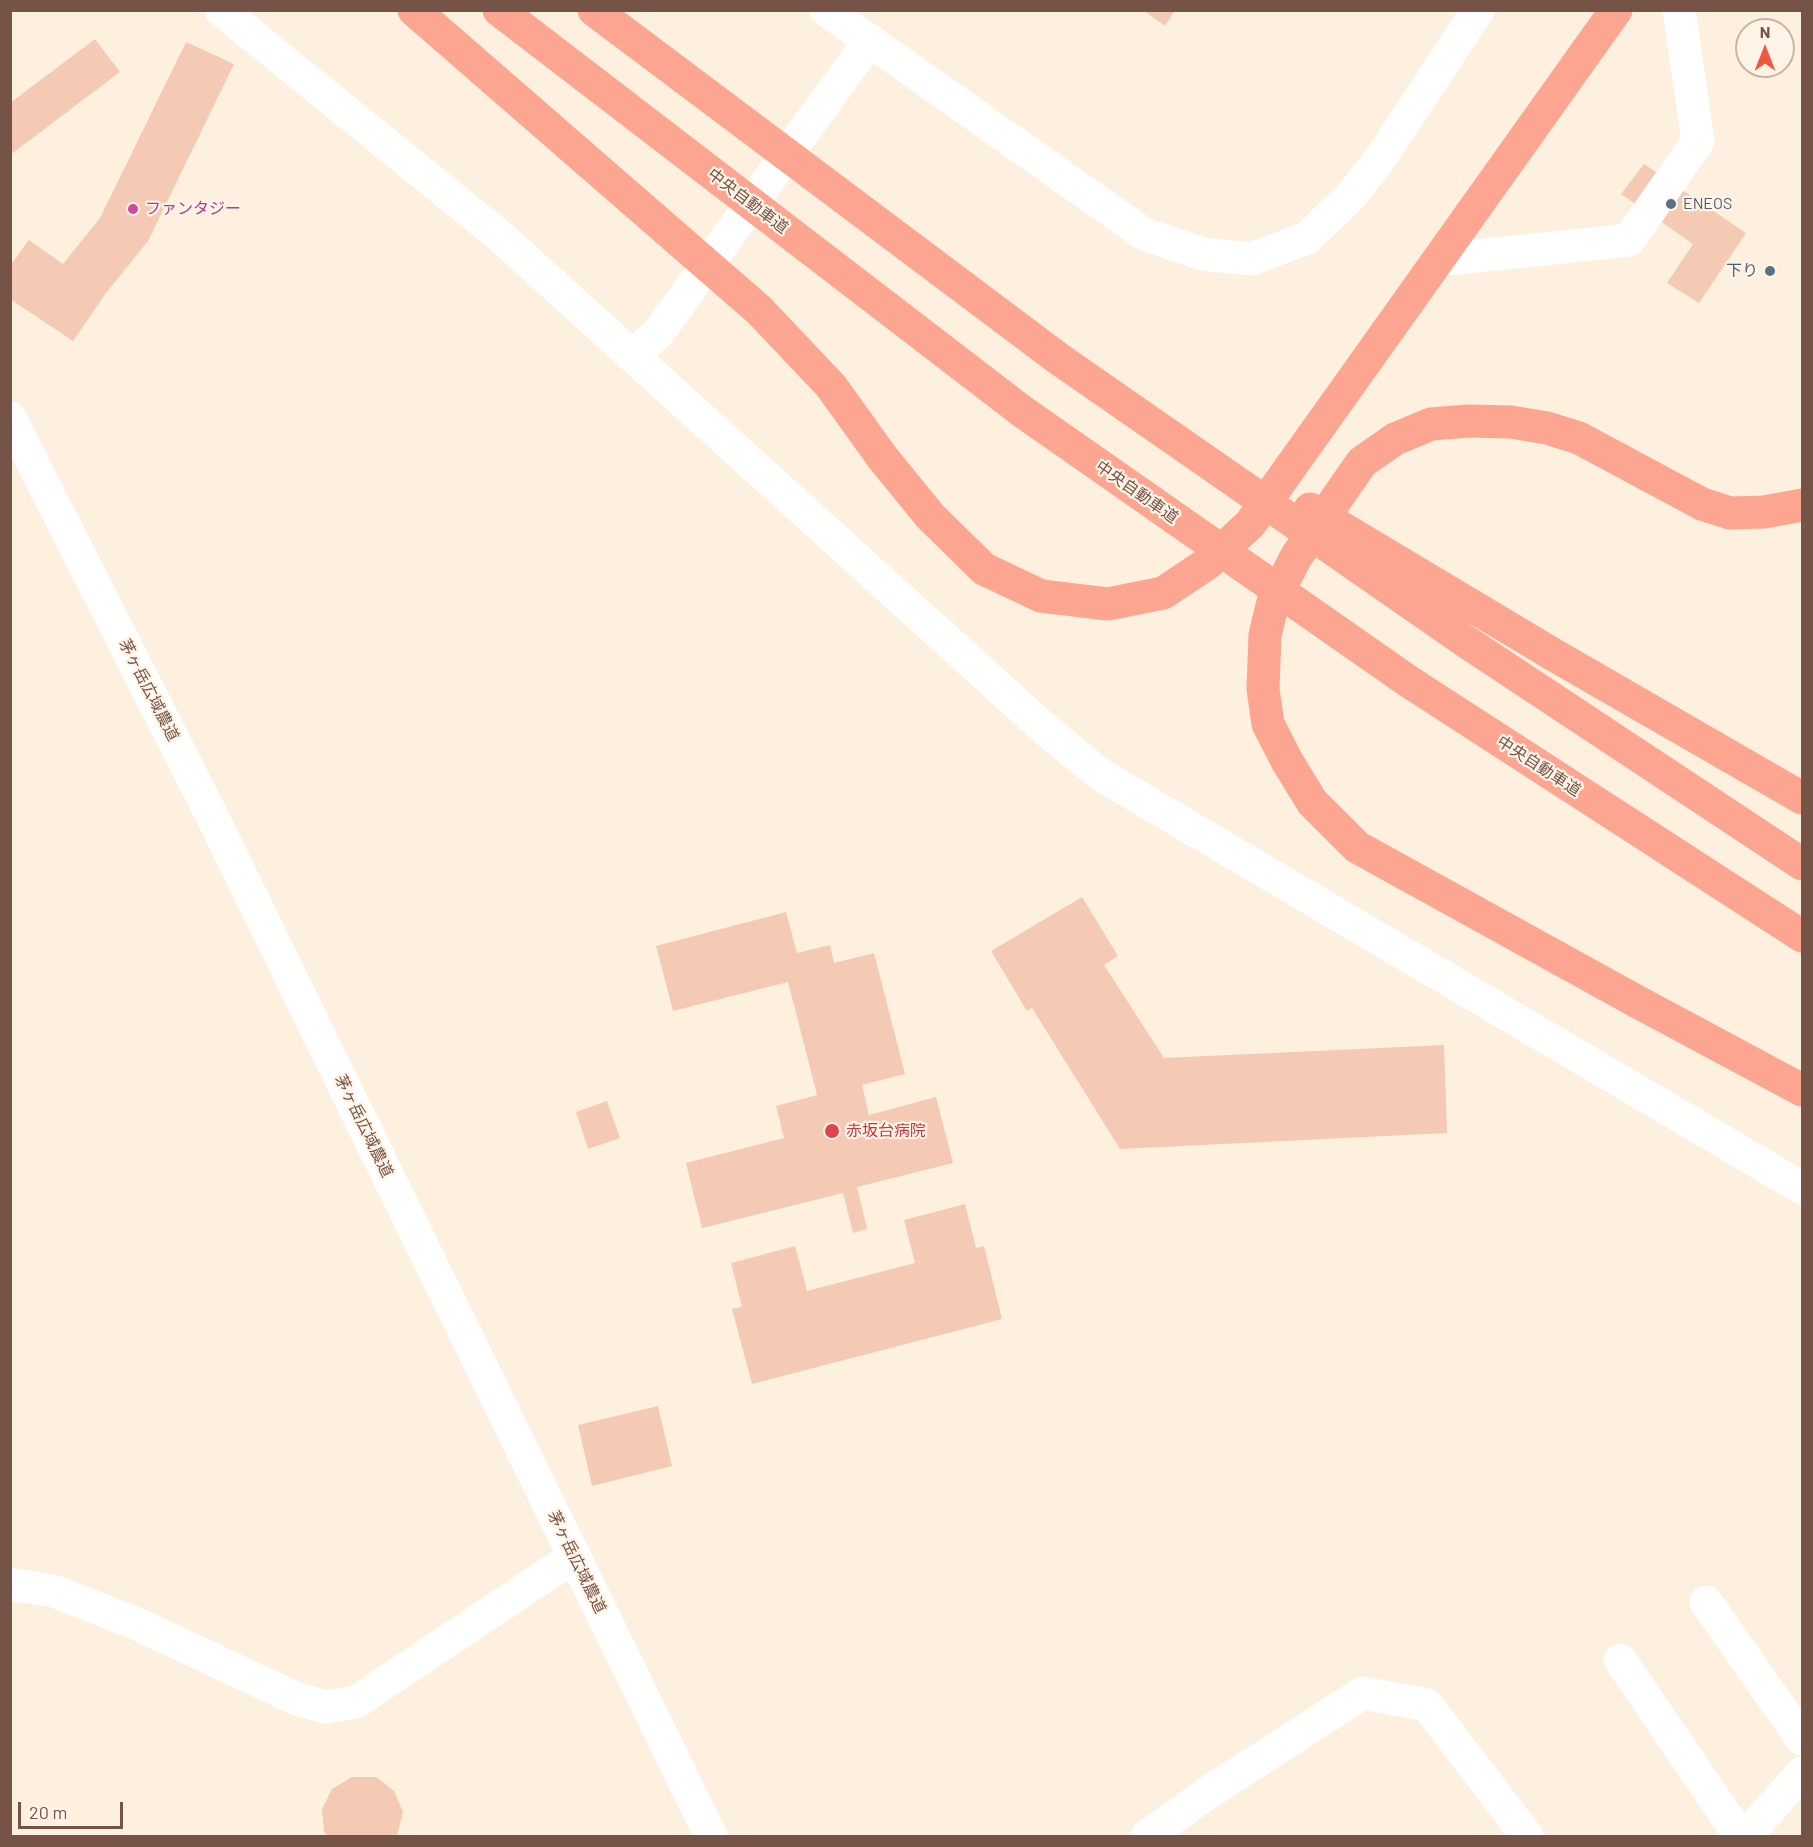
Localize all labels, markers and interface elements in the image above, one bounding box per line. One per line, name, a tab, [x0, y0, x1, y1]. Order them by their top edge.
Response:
north arrow	[1735, 18, 1795, 78]
text: N	[1760, 22, 1770, 41]
street label: 中央自動車道	[704, 164, 792, 238]
place label: ENEOS	[1683, 194, 1732, 214]
marker: ENEOS	[1664, 197, 1678, 211]
place label: ファンタジー	[145, 199, 241, 219]
marker: ファンタジー	[126, 202, 140, 216]
place label: 下り	[1726, 261, 1758, 281]
marker: 下り	[1763, 264, 1777, 278]
street label: 中央自動車道	[1092, 457, 1182, 527]
street label: 茅ヶ岳広域農道	[115, 636, 183, 744]
street label: 中央自動車道	[1494, 732, 1584, 800]
street label: 茅ヶ岳広域農道	[331, 1071, 397, 1181]
place label: 赤坂台病院	[846, 1121, 926, 1141]
marker: 赤坂台病院	[823, 1122, 841, 1140]
street label: 茅ヶ岳広域農道	[544, 1507, 610, 1617]
scale bar	[21, 1790, 126, 1828]
text: 20 m	[29, 1801, 67, 1823]

